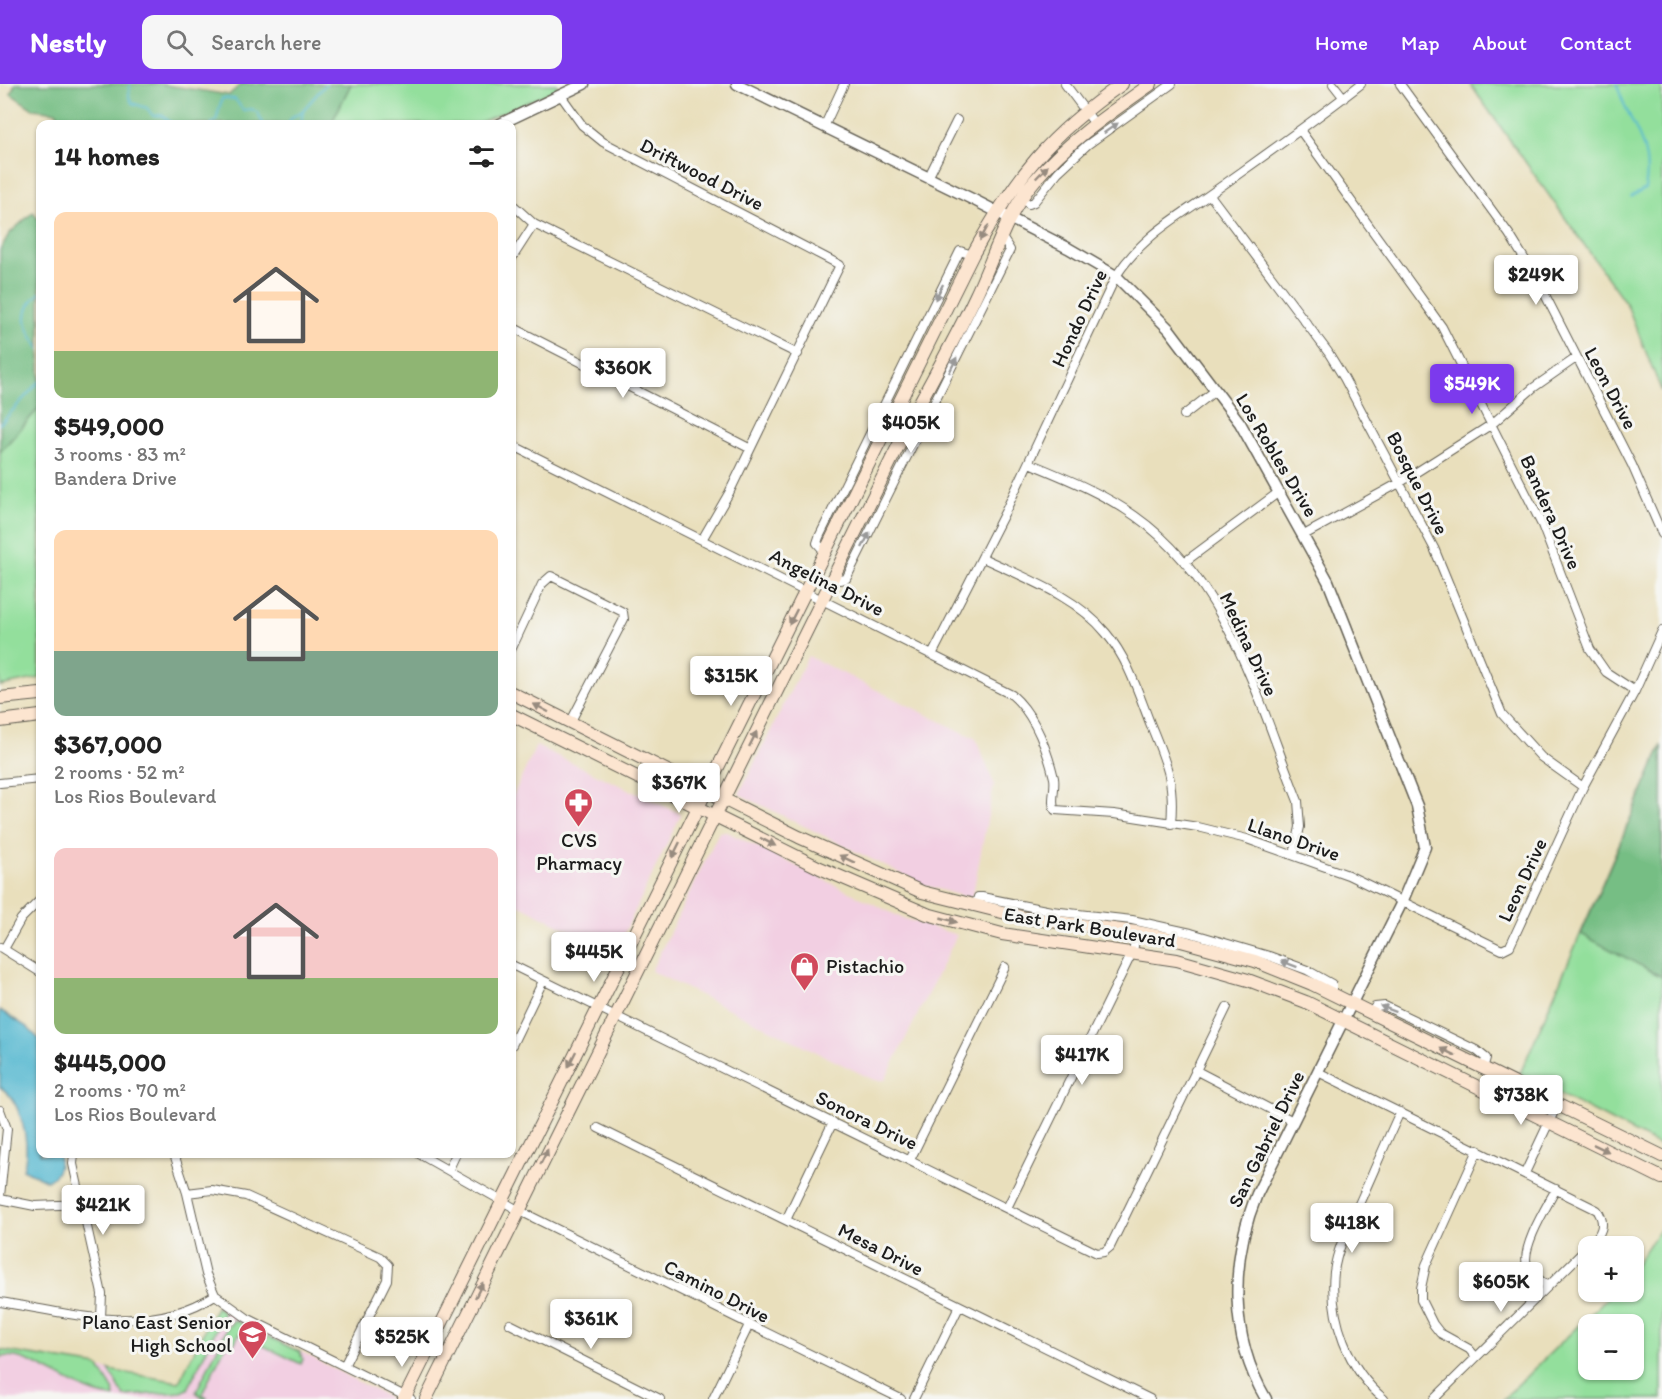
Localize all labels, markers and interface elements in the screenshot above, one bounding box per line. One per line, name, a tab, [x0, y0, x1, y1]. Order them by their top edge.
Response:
search box	[142, 15, 562, 69]
text: Nestly	[30, 25, 106, 59]
icon: search	[163, 26, 196, 59]
text: Search here	[211, 29, 322, 56]
text: Home	[1315, 30, 1368, 55]
text: Map	[1401, 30, 1440, 55]
text: About	[1473, 30, 1527, 55]
text: Contact	[1560, 30, 1632, 55]
one-way arrow	[1103, 123, 1119, 134]
street label: Driftwood Drive	[636, 133, 768, 215]
text: 14 homes	[54, 140, 160, 172]
icon: filters	[465, 140, 498, 173]
one-way arrow	[1035, 165, 1049, 179]
one-way arrow	[979, 225, 989, 242]
icon: home	[222, 251, 330, 359]
pin: $249K	[1494, 255, 1578, 306]
text: $249K	[1508, 262, 1564, 286]
street label: Hondo Drive	[1046, 265, 1112, 371]
one-way arrow	[935, 283, 944, 300]
street label: Leon Drive	[1579, 343, 1643, 433]
pin: $360K	[581, 348, 665, 399]
text: $360K	[595, 355, 651, 379]
one-way arrow	[948, 357, 958, 374]
pin: $549K	[1430, 364, 1514, 415]
text: $549K	[1444, 371, 1500, 395]
street label: Los Robles Drive	[1231, 389, 1323, 521]
pin: $405K	[869, 403, 953, 454]
text: $549,000	[54, 410, 164, 442]
text: $405K	[882, 410, 940, 434]
street label: Bosque Drive	[1382, 427, 1454, 539]
text: 3 rooms · 83 m²	[54, 442, 186, 466]
street label: Bandera Drive	[1515, 451, 1587, 573]
text: Bandera Drive	[54, 466, 177, 490]
one-way arrow	[861, 531, 871, 548]
street label: Angelina Drive	[766, 543, 888, 621]
icon: home	[222, 569, 330, 677]
street label: Medina Drive	[1214, 588, 1284, 700]
one-way arrow	[788, 608, 798, 625]
pin: $315K	[689, 656, 773, 707]
text: $315K	[704, 663, 758, 687]
one-way arrow	[532, 703, 549, 713]
text: $367,000	[54, 728, 162, 760]
one-way arrow	[749, 731, 758, 748]
text: 2 rooms · 52 m²	[54, 760, 185, 784]
pin: $367K	[637, 763, 721, 814]
text: $367K	[652, 770, 706, 794]
text: Los Rios Boulevard	[54, 784, 216, 808]
pharmacy icon: CVS Pharmacy	[563, 786, 595, 828]
street label: Llano Drive	[1245, 812, 1343, 866]
place label: CVS Pharmacy	[536, 828, 622, 875]
street label: Leon Drive	[1492, 834, 1552, 926]
one-way arrow	[760, 837, 777, 847]
one-way arrow	[672, 842, 681, 859]
one-way arrow	[838, 854, 855, 863]
icon: home	[222, 887, 330, 995]
street label: East Park Boulevard	[1002, 902, 1178, 952]
one-way arrow	[940, 916, 958, 925]
pin: $445K	[552, 932, 636, 983]
text: $445K	[565, 939, 623, 963]
shop icon: Pistachio	[789, 950, 821, 992]
place label: Pistachio	[826, 954, 904, 978]
one-way arrow	[1280, 958, 1298, 968]
one-way arrow	[1379, 1004, 1397, 1014]
pin: $417K	[1040, 1035, 1124, 1086]
text: $417K	[1055, 1042, 1109, 1066]
text: $445,000	[54, 1046, 166, 1078]
one-way arrow	[1439, 1047, 1456, 1057]
one-way arrow	[568, 1051, 577, 1068]
street label: San Gabriel Drive	[1223, 1067, 1309, 1211]
pin: $738K	[1479, 1075, 1563, 1126]
text: 2 rooms · 70 m²	[54, 1078, 186, 1102]
text: $738K	[1494, 1082, 1548, 1106]
street label: Sonora Drive	[812, 1085, 922, 1155]
text: Los Rios Boulevard	[54, 1102, 216, 1126]
one-way arrow	[1593, 1144, 1610, 1153]
one-way arrow	[540, 1149, 549, 1166]
pin: $421K	[61, 1185, 145, 1236]
text: $421K	[76, 1192, 130, 1216]
pin: $418K	[1310, 1203, 1394, 1254]
text: $418K	[1324, 1210, 1380, 1234]
street label: Mesa Drive	[834, 1217, 928, 1281]
map controls	[1578, 1236, 1644, 1380]
button: +	[1578, 1236, 1644, 1302]
street label: Camino Drive	[660, 1254, 774, 1328]
pin: $605K	[1459, 1262, 1543, 1313]
text: $605K	[1473, 1269, 1529, 1293]
one-way arrow	[475, 1281, 484, 1298]
pin: $361K	[549, 1299, 633, 1350]
text: $361K	[564, 1306, 618, 1330]
place label: Plano East Senior High School	[82, 1310, 232, 1357]
button: −	[1578, 1314, 1644, 1380]
pin: $525K	[360, 1317, 444, 1368]
school or university icon: Plano East Senior High School	[237, 1318, 269, 1360]
text: $525K	[375, 1324, 429, 1348]

